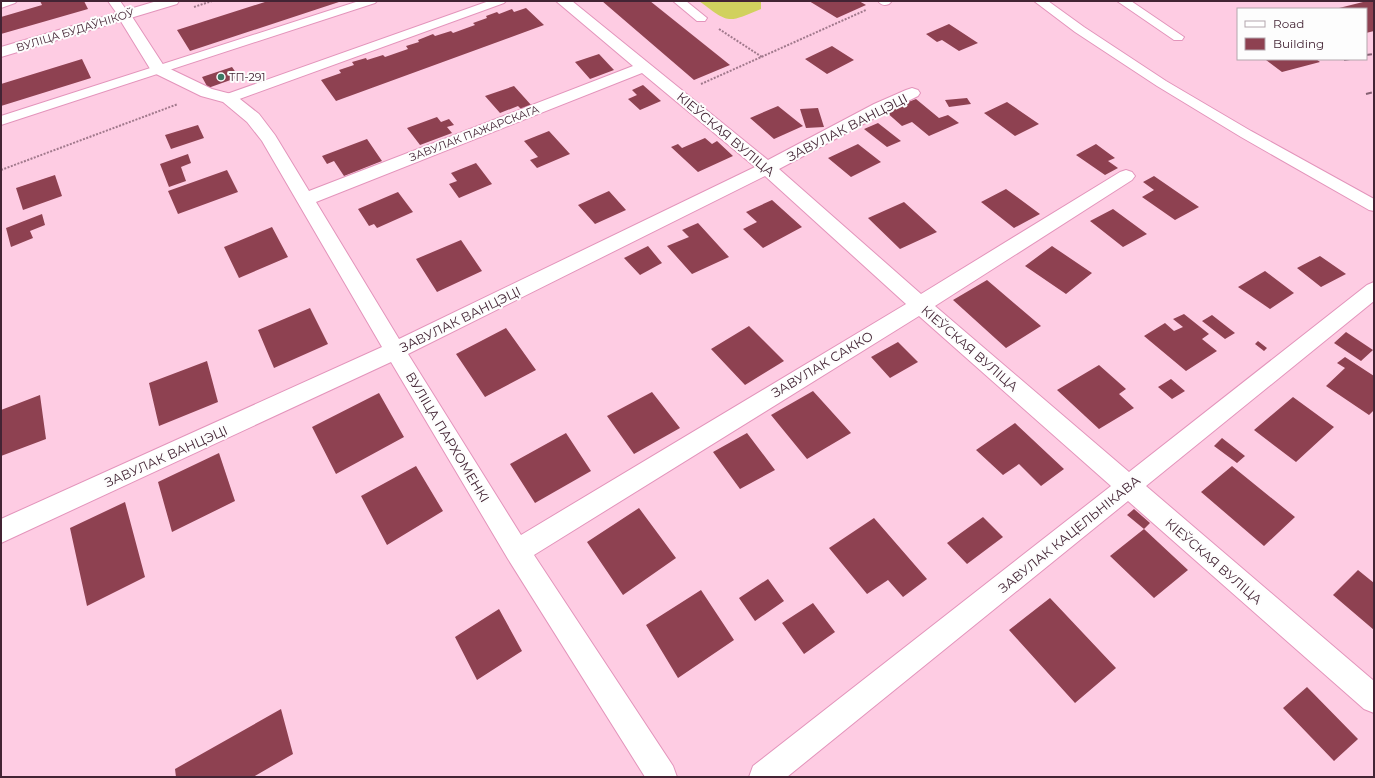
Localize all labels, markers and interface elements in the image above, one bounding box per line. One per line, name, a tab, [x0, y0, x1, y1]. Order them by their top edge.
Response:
street label: ВУЛІЦА БУДАЎНІКОЎ	[14, 5, 136, 55]
legend	[1237, 8, 1367, 60]
text: Road	[1273, 16, 1304, 31]
text: Building	[1273, 36, 1324, 51]
place label: ТП-291	[229, 70, 266, 84]
marker: ТП-291	[216, 72, 226, 82]
street label: КІЕЎСКАЯ ВУЛІЦА	[674, 88, 778, 180]
street label: ЗАВУЛАК ВАНЦЭЦІ	[784, 90, 910, 164]
street label: ЗАВУЛАК ПАЖАРСКАГА	[407, 101, 542, 164]
street label: ЗАВУЛАК ВАНЦЭЦІ	[397, 283, 523, 355]
street label: КІЕЎСКАЯ ВУЛІЦА	[918, 302, 1022, 395]
street label: ЗАВУЛАК САККО	[768, 327, 876, 401]
street label: ВУЛІЦА ПАРХОМЕНКІ	[403, 369, 493, 505]
street label: ЗАВУЛАК ВАНЦЭЦІ	[102, 422, 230, 490]
street label: ЗАВУЛАК КАЦЕЛЬНІКАВА	[995, 472, 1143, 596]
street label: КІЕЎСКАЯ ВУЛІЦА	[1162, 515, 1266, 608]

